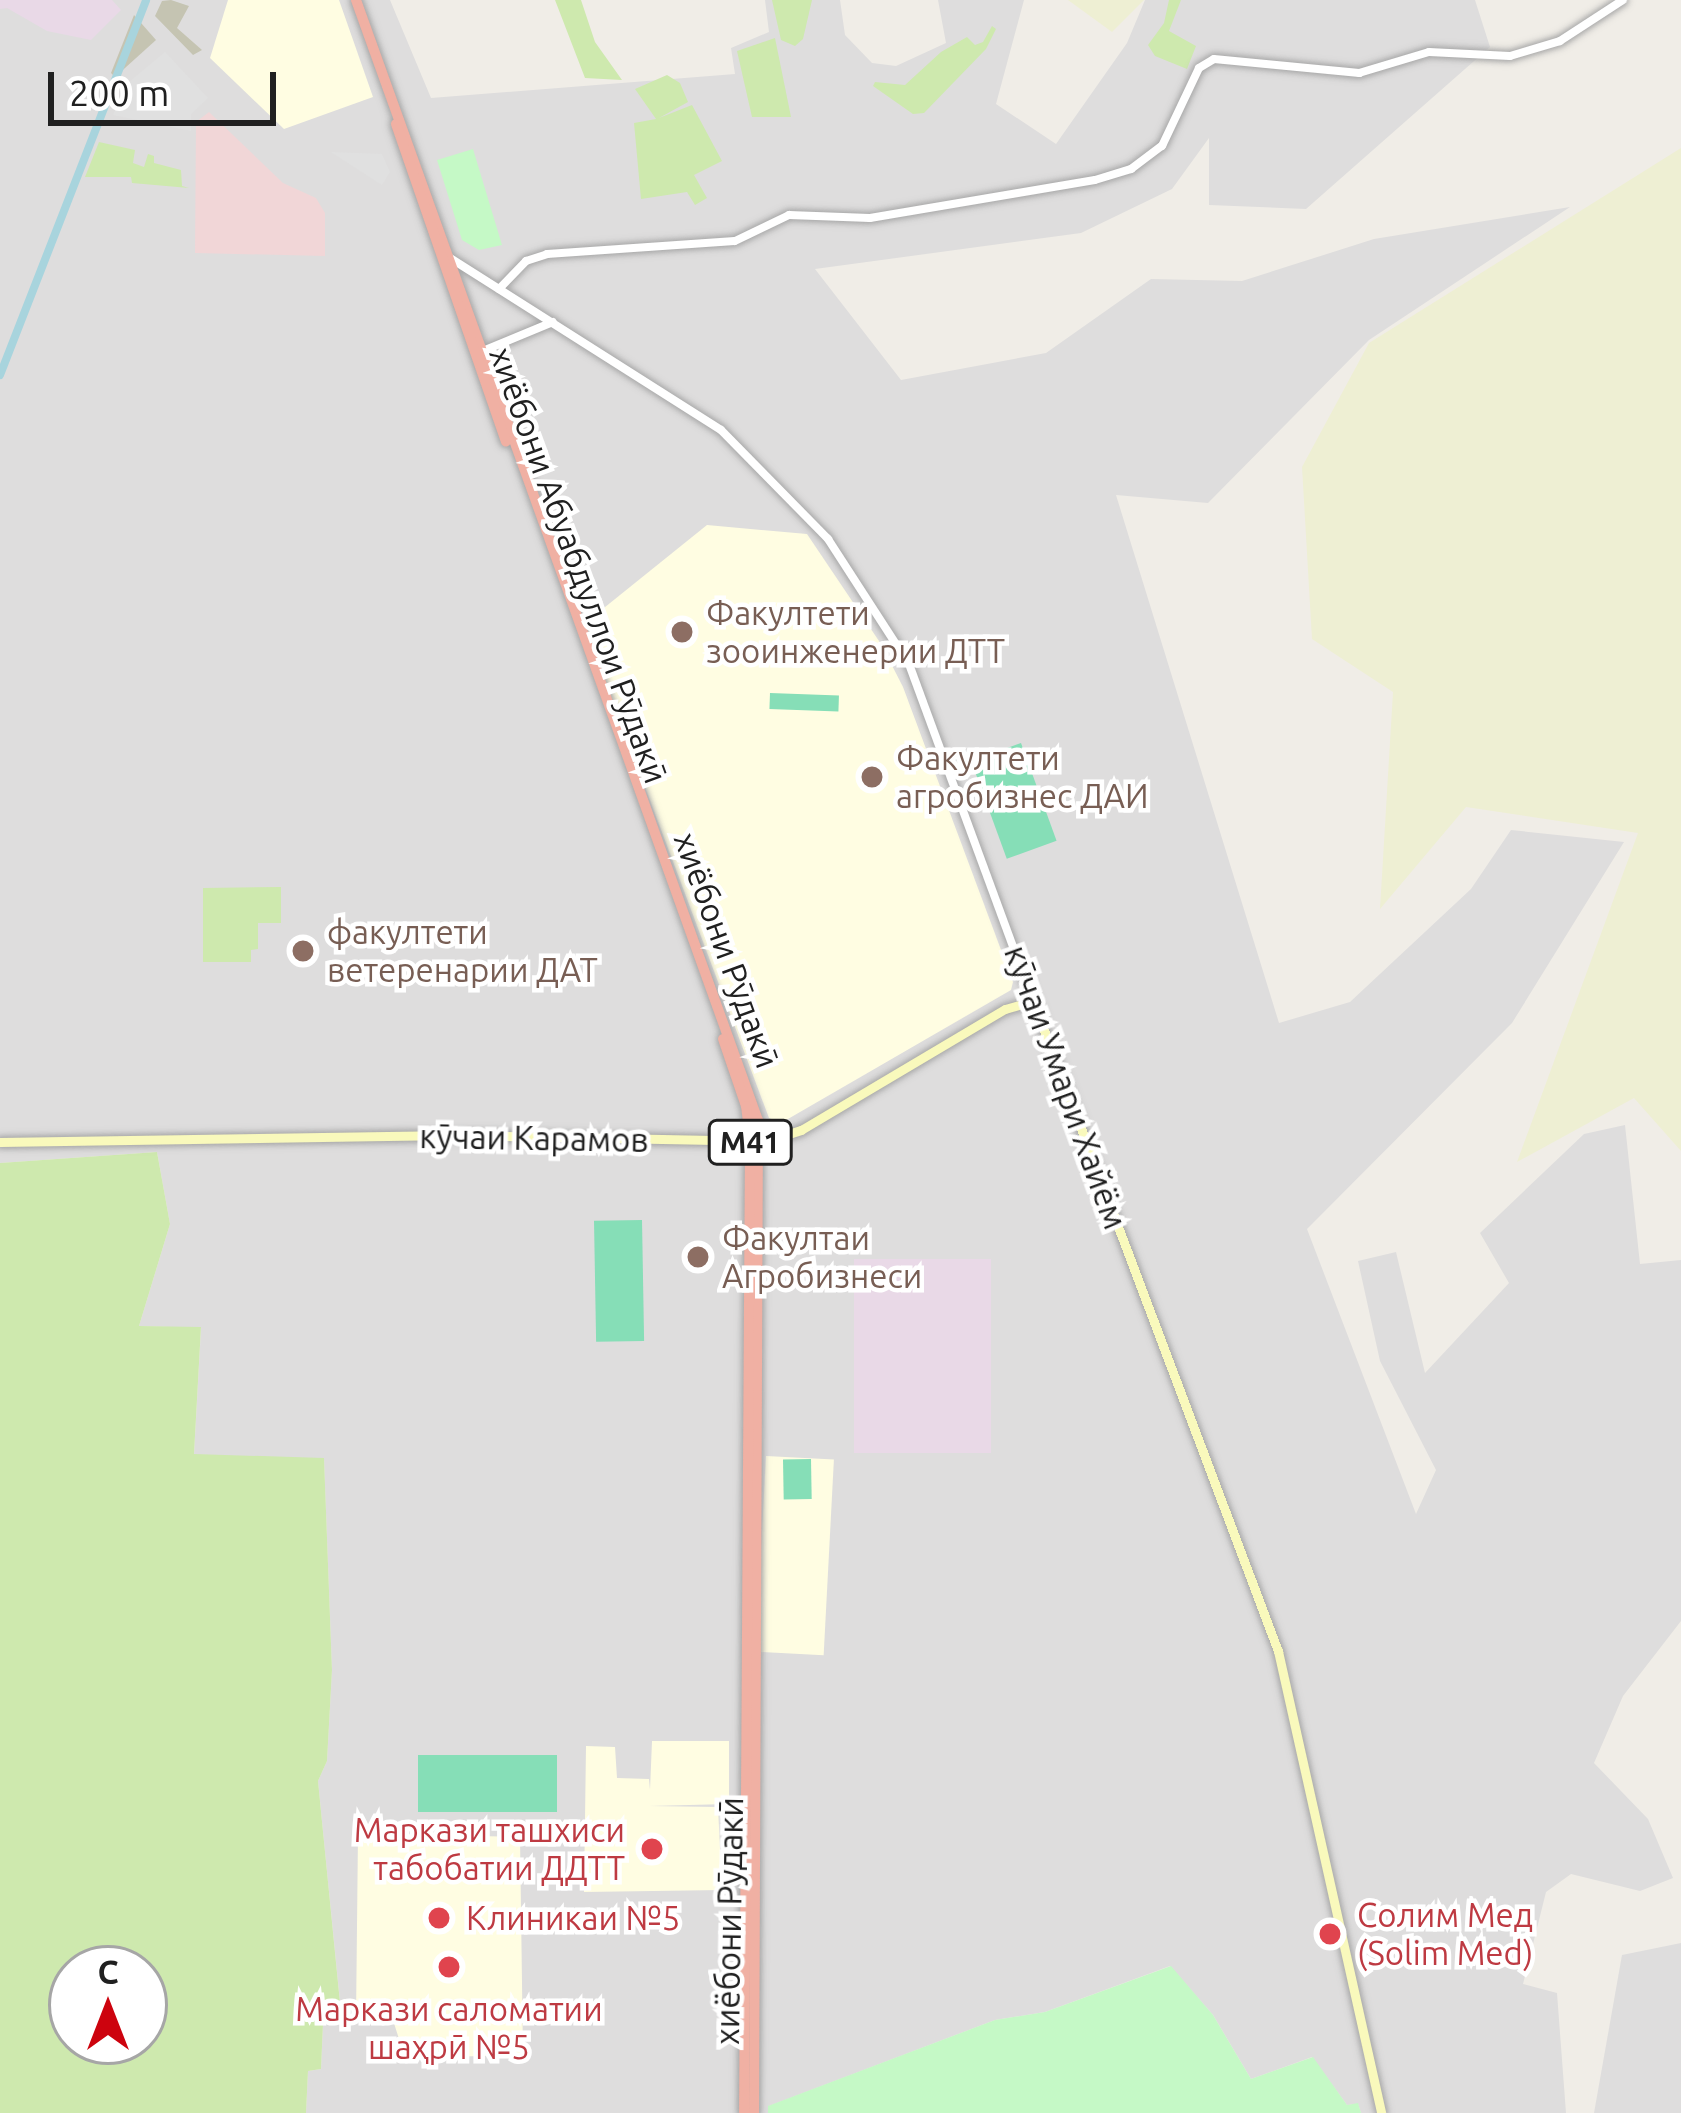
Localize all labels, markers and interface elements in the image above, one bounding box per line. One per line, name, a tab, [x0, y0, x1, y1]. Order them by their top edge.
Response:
scale bar	[54, 48, 282, 122]
text: 200 m	[69, 72, 169, 113]
street label: хиёбони Абуабдуллои Рӯдакӣ	[482, 342, 676, 788]
place label: Факултети зооинженерии ДТТ	[706, 593, 1005, 671]
marker: Факултети зооинженерии ДТТ	[669, 619, 695, 645]
place label: Факултети агробизнес ДАИ	[896, 738, 1149, 816]
marker: Факултети агробизнес ДАИ	[859, 764, 885, 790]
street label: хиёбони Рӯдакӣ	[666, 827, 788, 1073]
place label: факултети ветеренарии ДАТ	[327, 912, 598, 990]
marker: факултети ветеренарии ДАТ	[290, 938, 316, 964]
street label: кӯчаи Умари Хайём	[996, 940, 1136, 1234]
street label: кӯчаи Карамов	[419, 1116, 649, 1160]
road number: M41	[705, 1118, 795, 1166]
place label: Факултаи Агробизнеси	[722, 1218, 922, 1296]
marker: Факултаи Агробизнеси	[685, 1244, 711, 1270]
street label: хиёбони Рӯдакӣ	[707, 1797, 751, 2045]
place label: Маркази ташхиси табобатии ДДТТ	[354, 1810, 625, 1888]
marker: Маркази ташхиси табобатии ДДТТ	[636, 1833, 668, 1865]
place label: Солим Мед (Solim Med)	[1357, 1895, 1533, 1973]
place label: Клиникаи №5	[466, 1898, 680, 1938]
marker: Клиникаи №5	[423, 1902, 455, 1934]
marker: Солим Мед (Solim Med)	[1314, 1918, 1346, 1950]
north arrow	[48, 1945, 168, 2065]
marker: Маркази саломатии шаҳрӣ №5	[433, 1951, 465, 1983]
text: С	[97, 1953, 119, 1990]
place label: Маркази саломатии шаҳрӣ №5	[295, 1989, 603, 2067]

